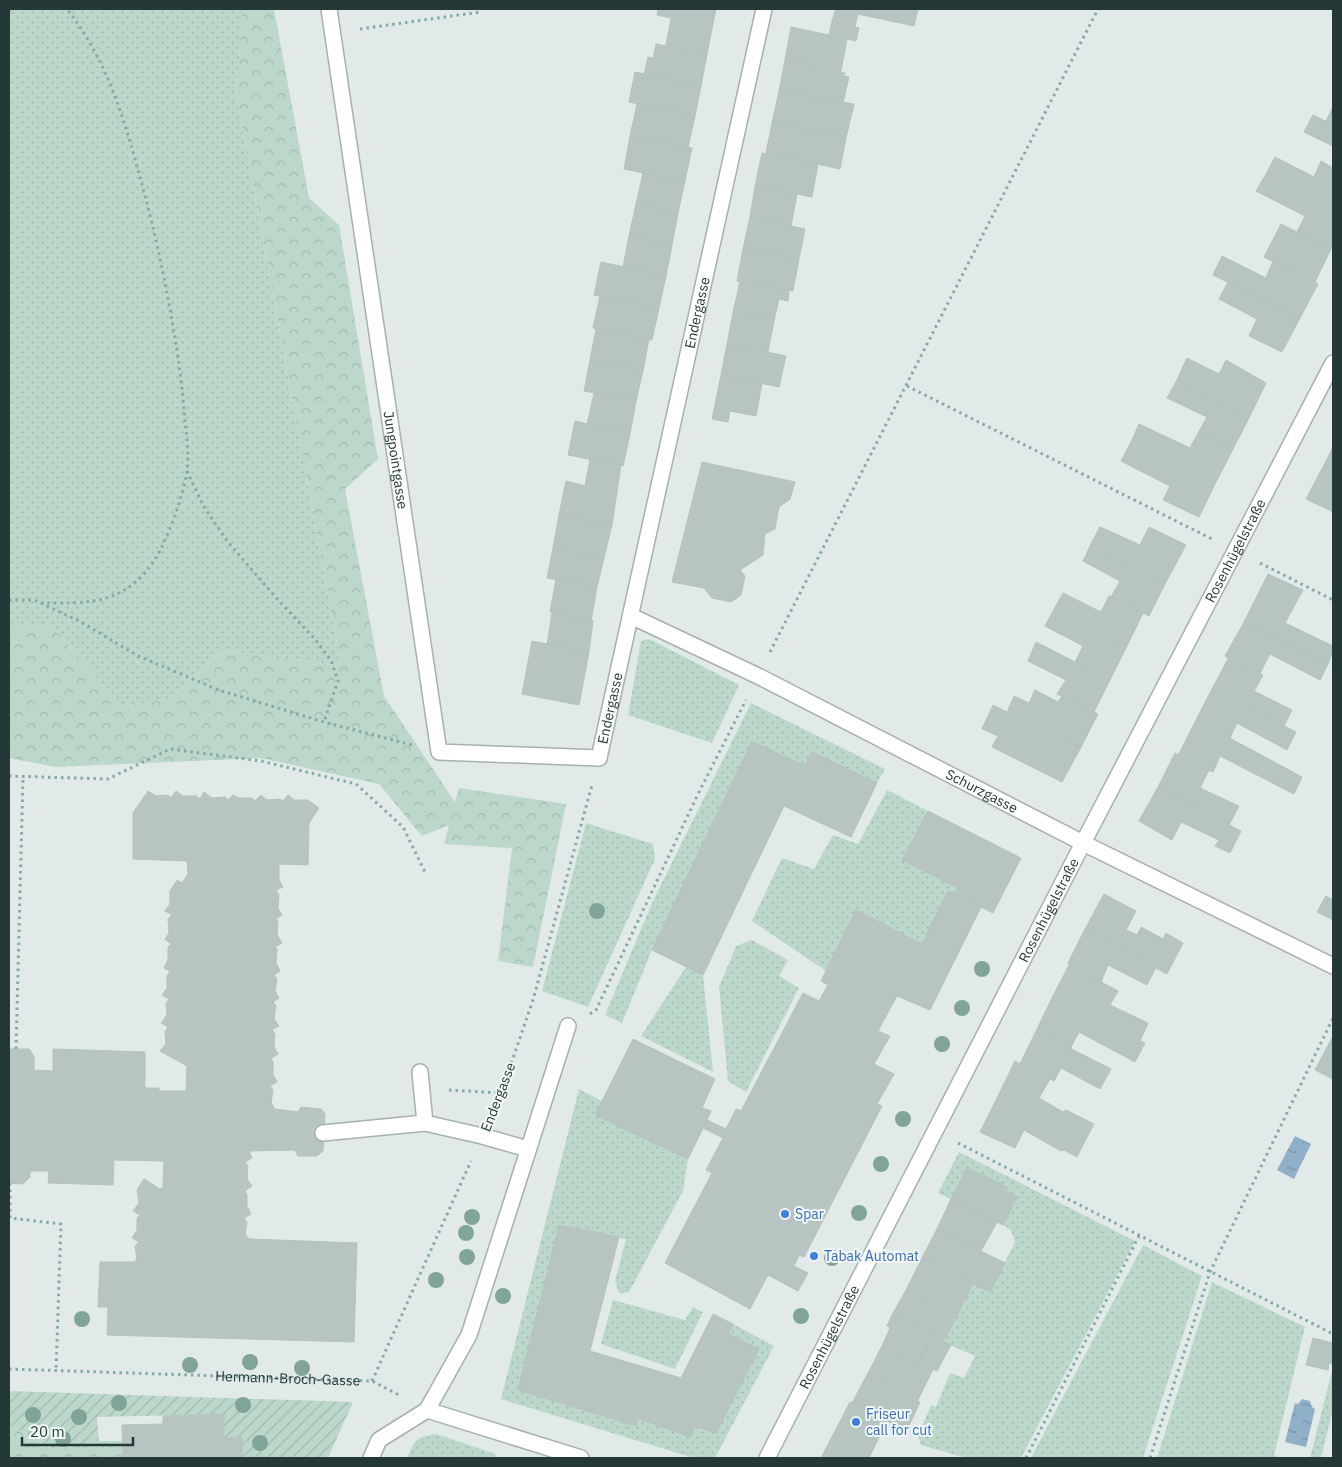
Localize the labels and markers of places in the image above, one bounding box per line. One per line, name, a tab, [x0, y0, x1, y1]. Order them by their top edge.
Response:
place label: Spar	[795, 1205, 824, 1223]
marker: Spar	[779, 1208, 791, 1220]
place label: Tabak Automat	[824, 1247, 919, 1265]
marker: Tabak Automat	[808, 1250, 820, 1262]
place label: Friseur call for cut	[866, 1405, 932, 1439]
marker: Friseur call for cut	[850, 1416, 862, 1428]

